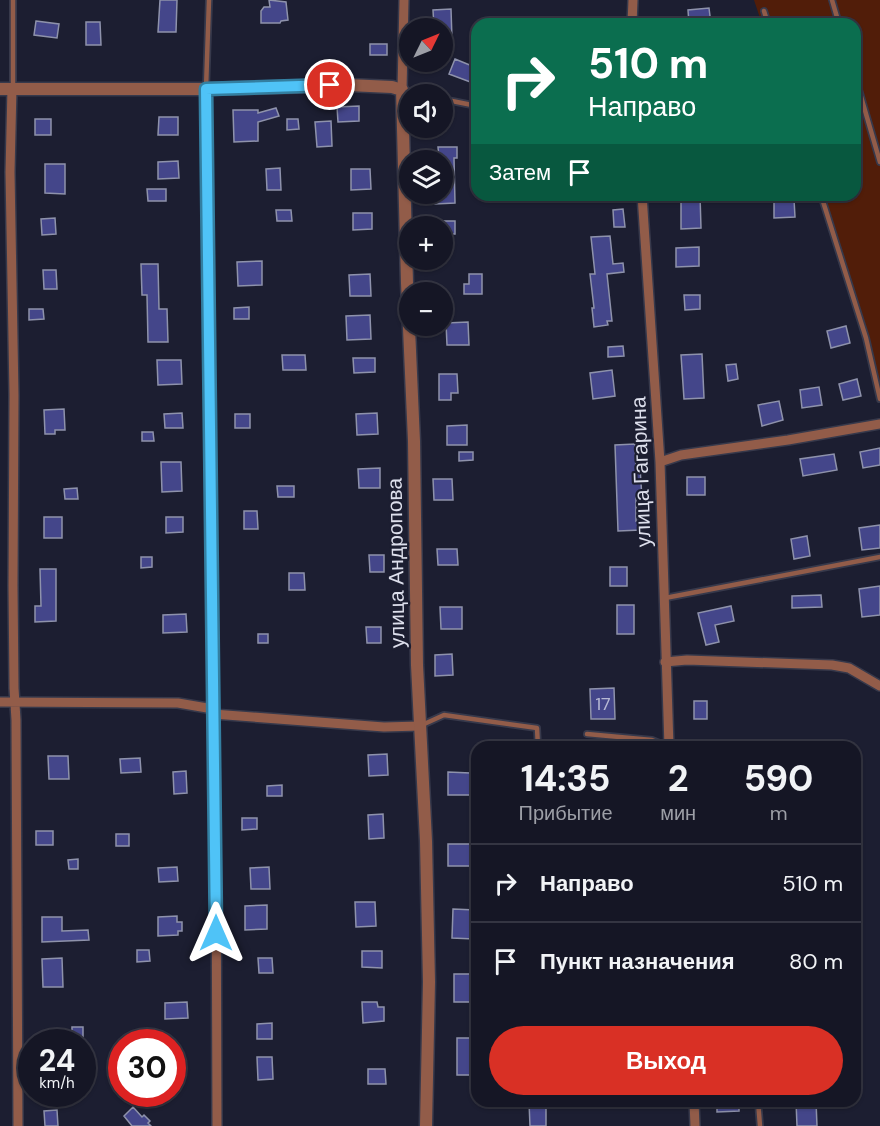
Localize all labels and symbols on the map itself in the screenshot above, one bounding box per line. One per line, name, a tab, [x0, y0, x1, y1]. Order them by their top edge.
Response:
north arrow	[399, 18, 453, 72]
pin	[304, 59, 355, 110]
street label: улица Гагарина	[624, 396, 658, 548]
street label: улица Андропова	[381, 477, 411, 648]
house number: 17	[595, 692, 611, 716]
position arrow	[184, 901, 248, 965]
speed limit sign: 30	[108, 1029, 186, 1107]

